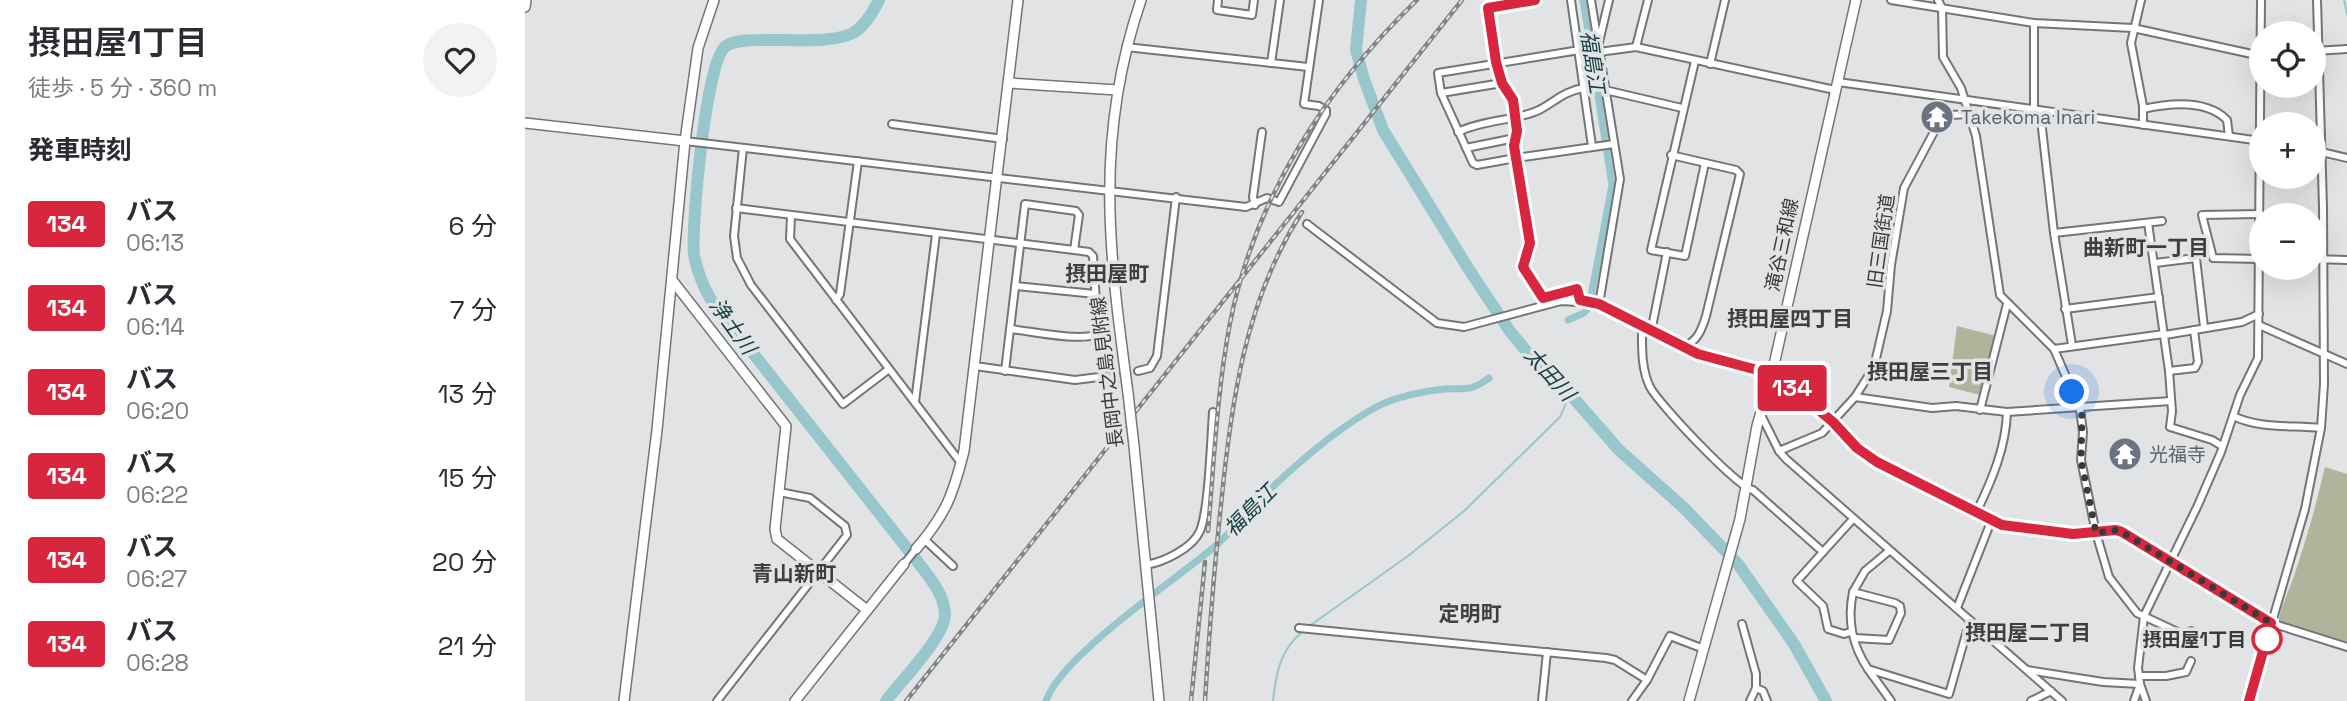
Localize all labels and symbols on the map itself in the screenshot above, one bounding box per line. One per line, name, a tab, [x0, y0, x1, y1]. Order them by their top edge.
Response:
water label: 福島江	[1575, 29, 1612, 97]
temple icon: Takekoma Inari	[1918, 98, 1956, 136]
place label: Takekoma Inari	[1961, 105, 2095, 130]
street label: 旧三国街道	[1862, 192, 1900, 290]
street label: 滝谷三和線	[1760, 196, 1804, 294]
district label: 曲新町一丁目	[2083, 234, 2209, 261]
district label: 摂田屋町	[1065, 260, 1149, 287]
water label: 浄土川	[704, 293, 764, 361]
street label: 長岡中之島見附線	[1085, 295, 1129, 449]
district label: 摂田屋四丁目	[1727, 305, 1853, 332]
water label: 太田川	[1519, 342, 1582, 408]
district label: 摂田屋三丁目	[1867, 358, 1993, 385]
line badge: 134	[1752, 365, 1832, 411]
your location	[2054, 374, 2089, 409]
temple icon: 光福寺	[2106, 435, 2144, 473]
place label: 光福寺	[2149, 442, 2206, 467]
water label: 福島江	[1218, 477, 1283, 542]
district label: 青山新町	[752, 560, 836, 587]
district label: 定明町	[1439, 600, 1502, 627]
district label: 摂田屋二丁目	[1965, 619, 2091, 646]
marker: 摂田屋1丁目	[2252, 624, 2282, 654]
place label: 摂田屋1丁目	[2142, 627, 2246, 652]

